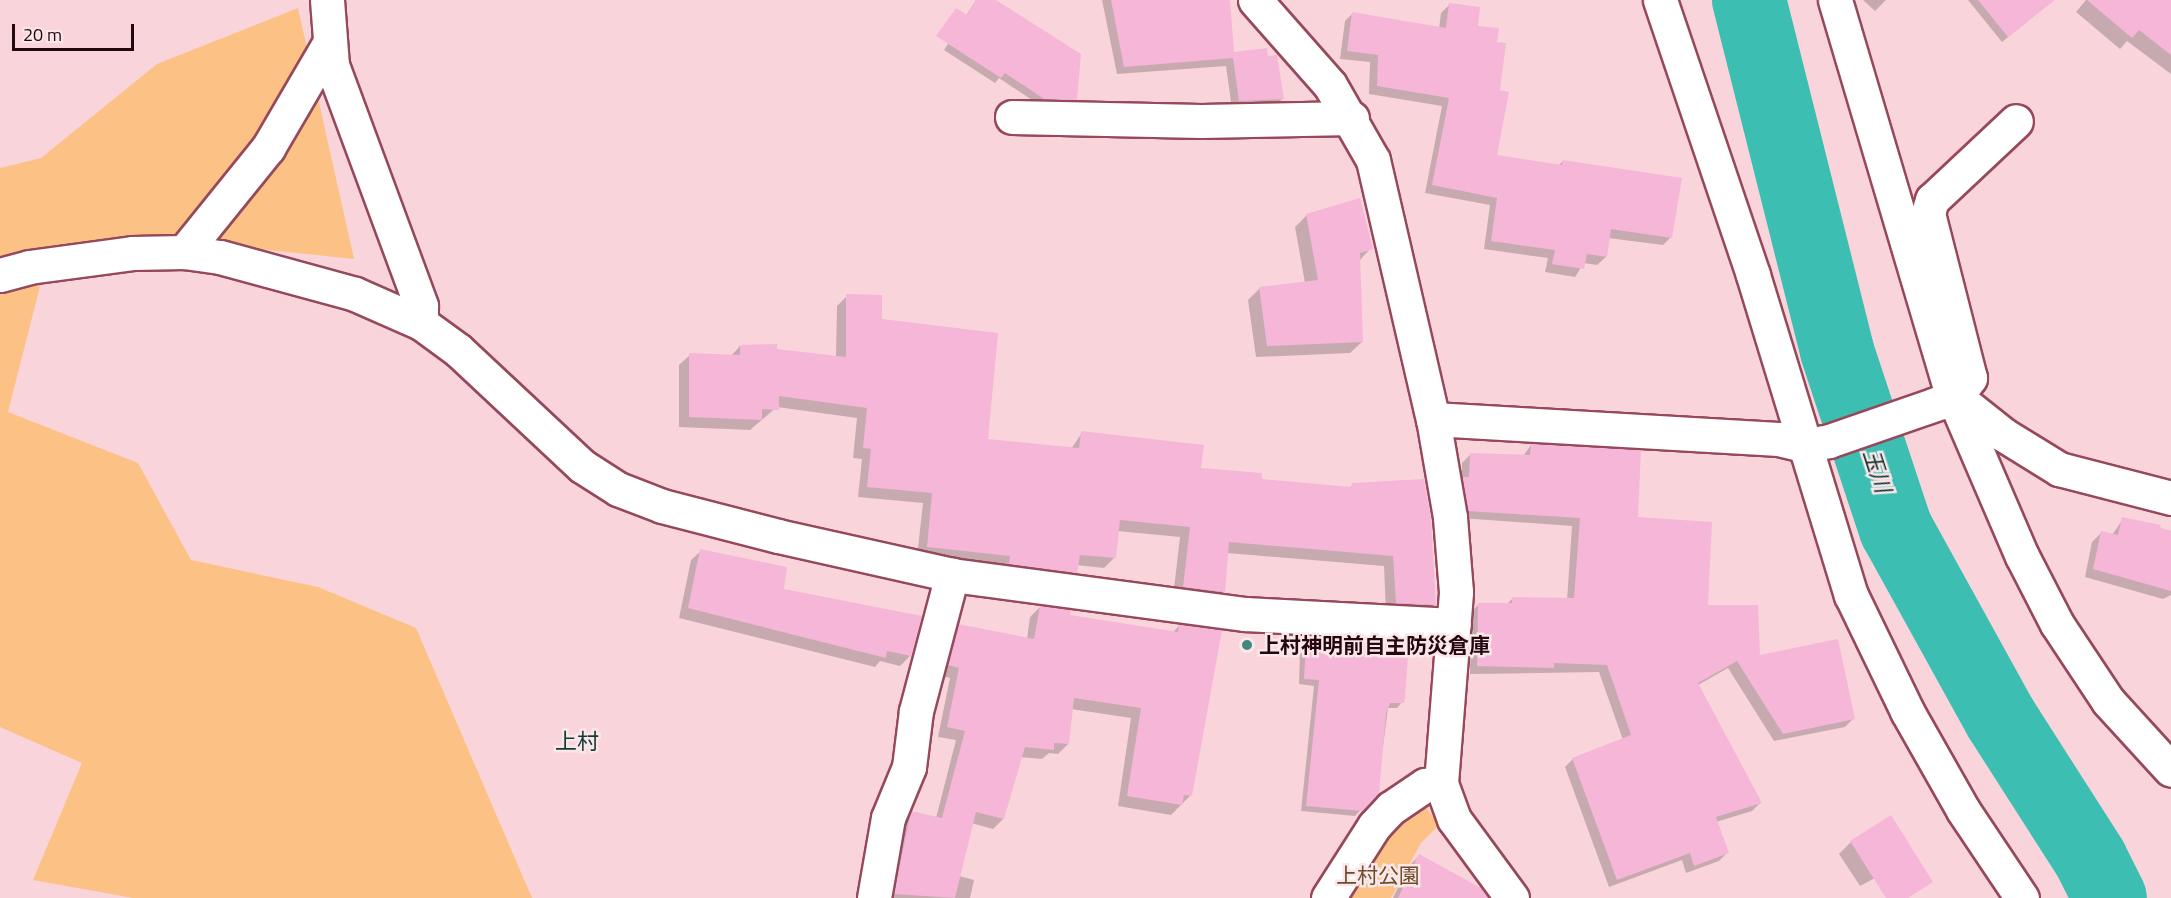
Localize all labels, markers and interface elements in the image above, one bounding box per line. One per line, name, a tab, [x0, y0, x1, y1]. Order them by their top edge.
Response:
scale bar	[15, 12, 136, 50]
text: 20 m	[23, 21, 62, 48]
water label: 玉川	[1858, 446, 1896, 496]
place label: 上村神明前自主防災倉庫	[1259, 632, 1490, 658]
marker: 上村神明前自主防災倉庫	[1240, 638, 1254, 652]
district label: 上村	[555, 729, 599, 755]
park label: 上村公園	[1336, 862, 1420, 888]

